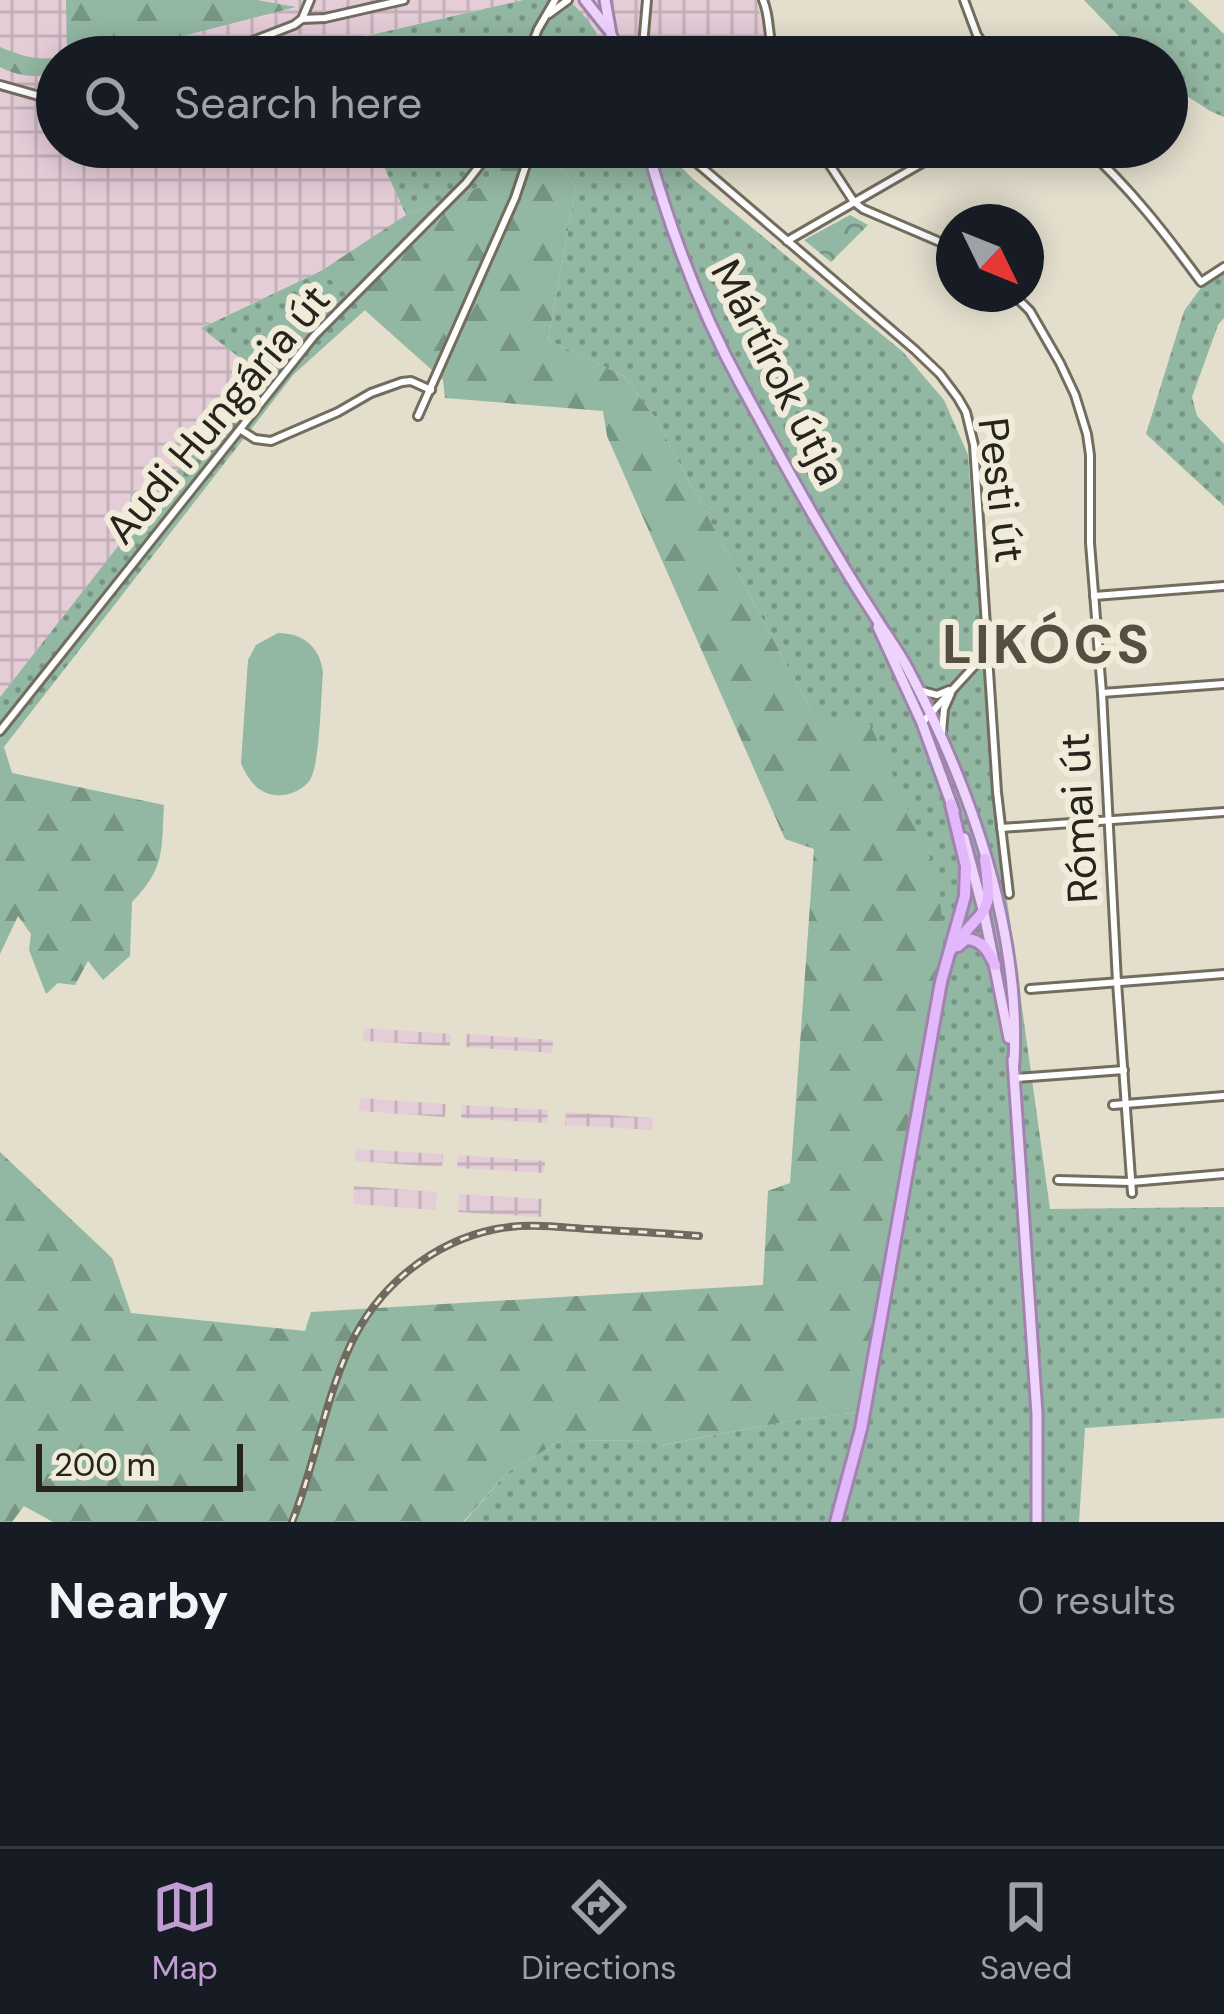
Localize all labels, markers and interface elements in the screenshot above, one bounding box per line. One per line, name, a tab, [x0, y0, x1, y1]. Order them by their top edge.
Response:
search box	[36, 36, 1188, 168]
icon: search	[78, 69, 144, 135]
text: Search here	[174, 73, 422, 132]
north arrow	[936, 204, 1044, 312]
street label: Mártírok útja	[698, 251, 859, 494]
street label: Audi Hungária út	[93, 273, 342, 555]
street label: Pesti út	[965, 415, 1038, 566]
district label: LIKÓCS	[942, 609, 1152, 680]
street label: Római út	[1047, 731, 1110, 905]
scale bar	[36, 1438, 243, 1491]
text: 200 m	[54, 1443, 156, 1486]
text: Nearby	[48, 1567, 229, 1634]
text: 0 results	[1018, 1575, 1176, 1626]
tab: Map	[152, 1874, 218, 1989]
tab: Directions	[521, 1874, 677, 1989]
tab: Saved	[980, 1874, 1072, 1989]

